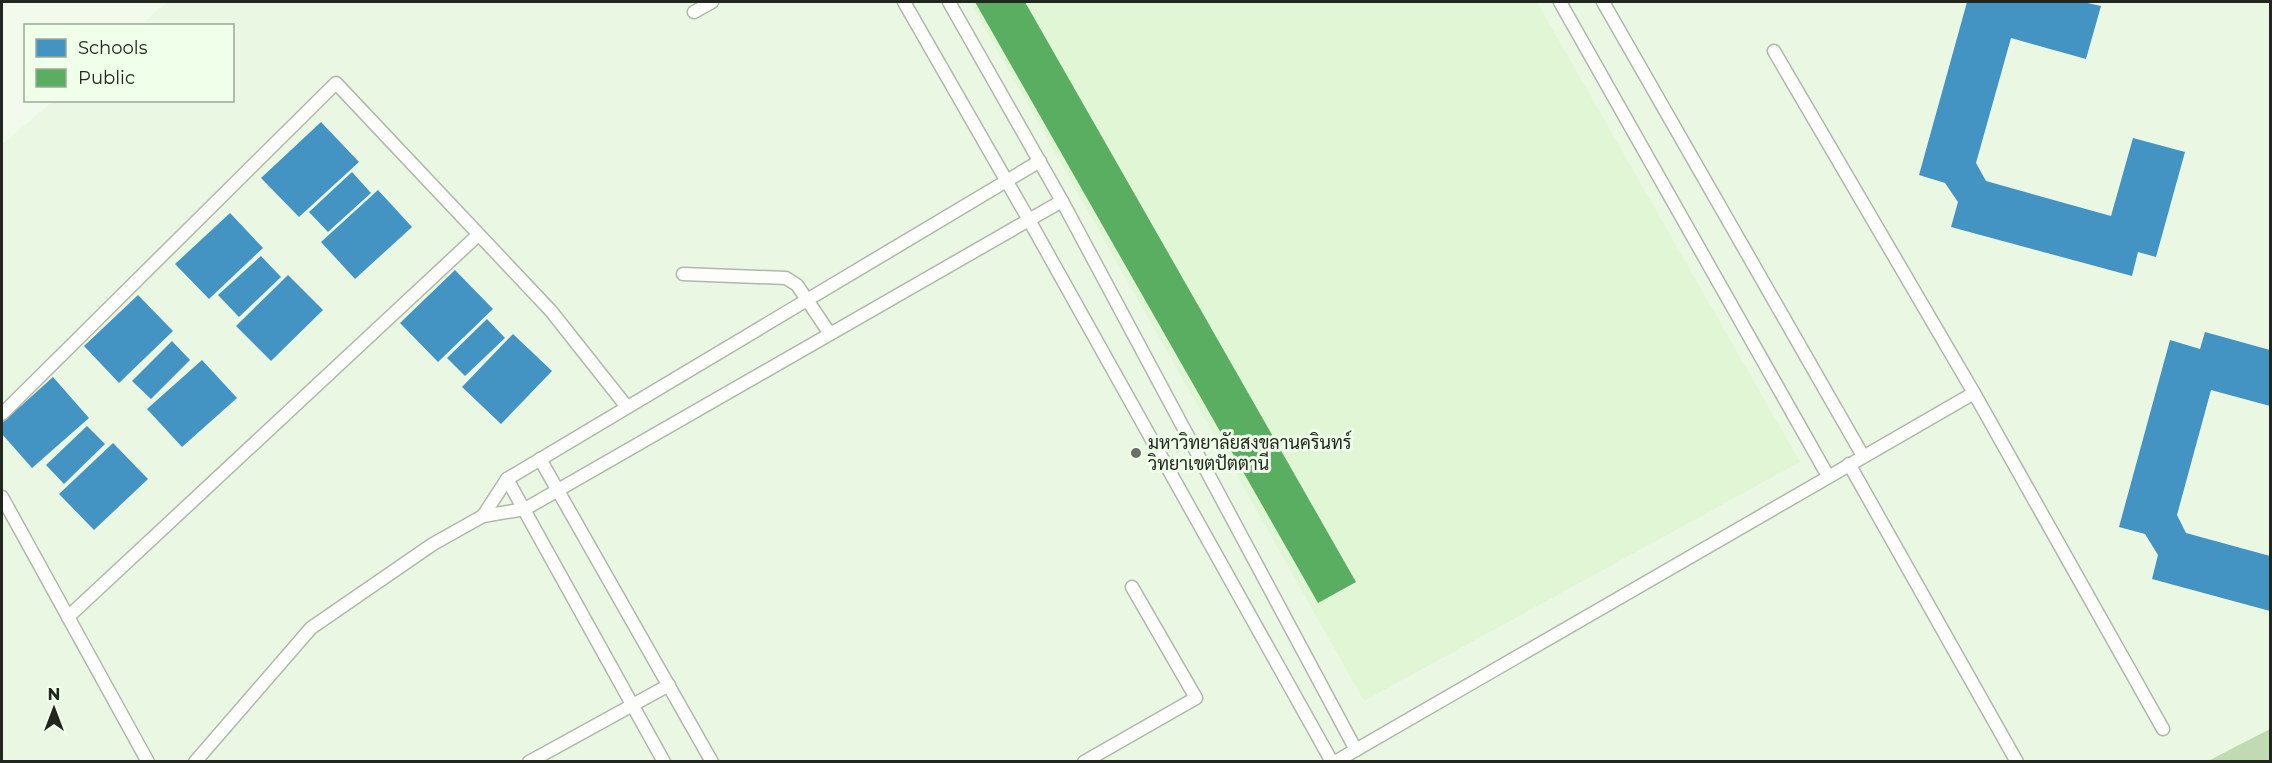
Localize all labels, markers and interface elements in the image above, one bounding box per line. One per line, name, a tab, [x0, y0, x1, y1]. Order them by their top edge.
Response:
legend	[24, 24, 234, 102]
text: Schools	[78, 37, 148, 59]
text: Public	[78, 67, 135, 89]
place label: มหาวิทยาลัยสงขลานครินทร์ วิทยาเขตปัตตานี	[1147, 430, 1352, 475]
marker: มหาวิทยาลัยสงขลานครินทร์ วิทยาเขตปัตตานี	[1129, 446, 1143, 460]
north arrow	[24, 679, 84, 739]
text: N	[48, 685, 60, 704]

